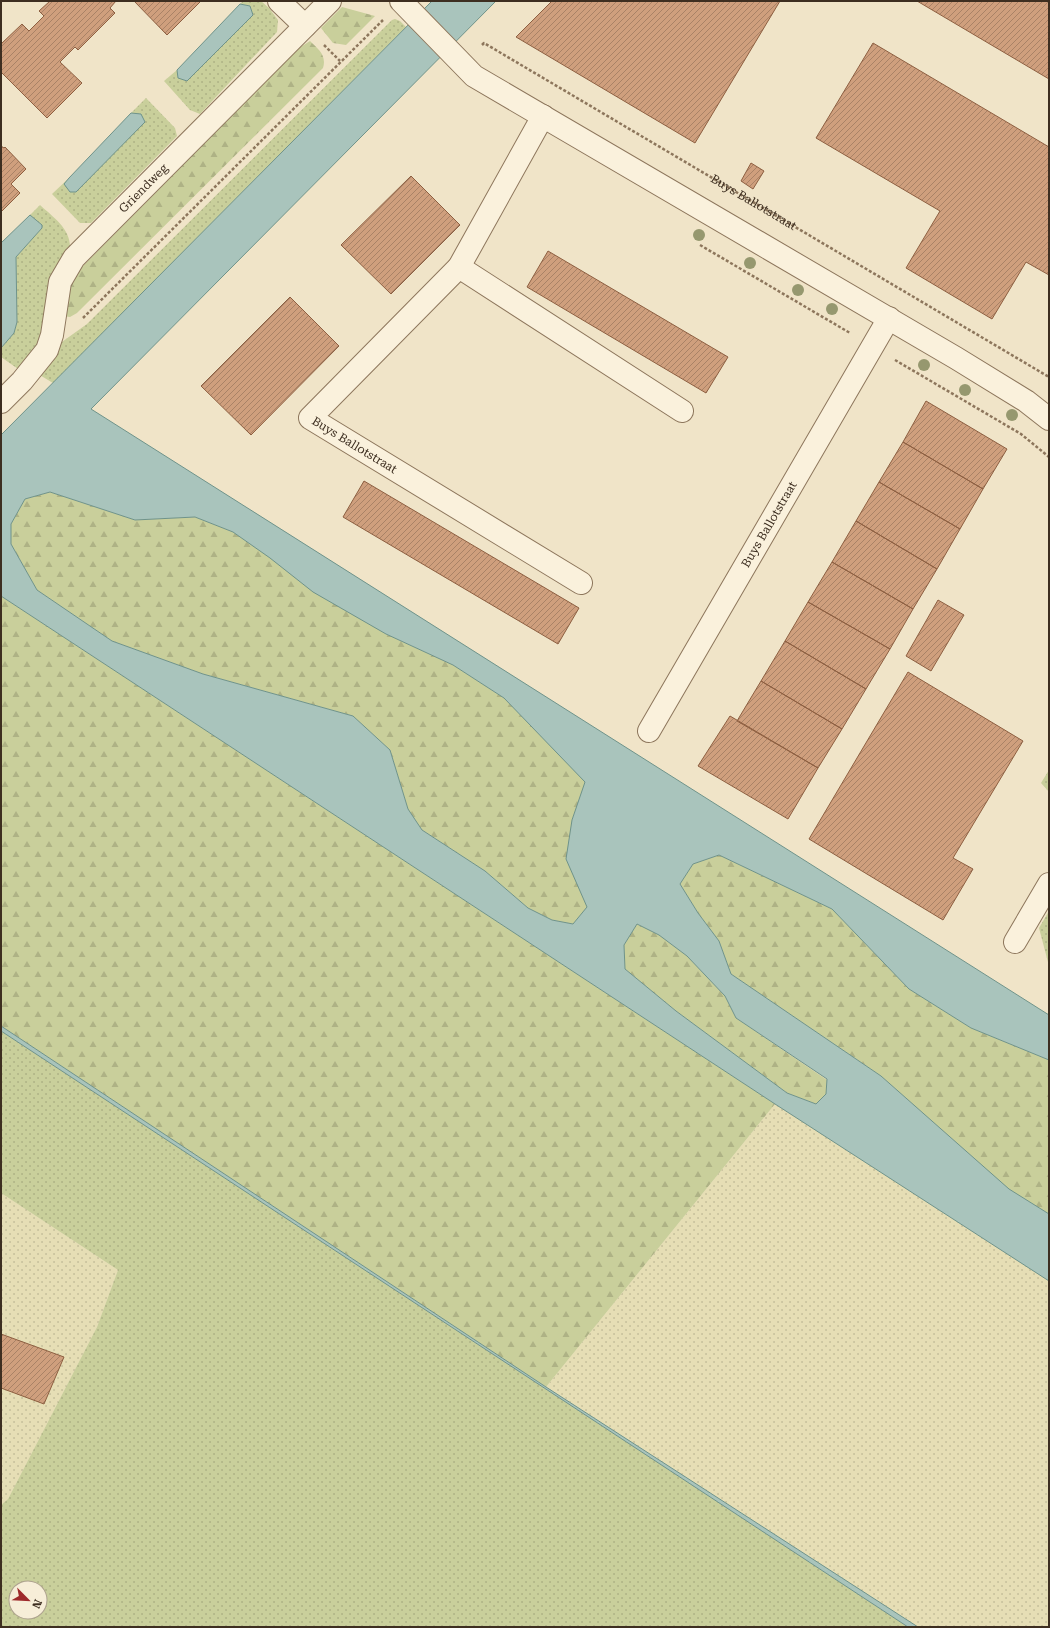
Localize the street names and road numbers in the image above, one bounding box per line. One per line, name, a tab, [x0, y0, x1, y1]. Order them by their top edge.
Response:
street label: Griendweg	[116, 161, 171, 216]
street label: Buys Ballotstraat	[708, 172, 799, 233]
street label: Buys Ballotstraat	[309, 414, 400, 477]
street label: Buys Ballotstraat	[739, 478, 800, 570]

